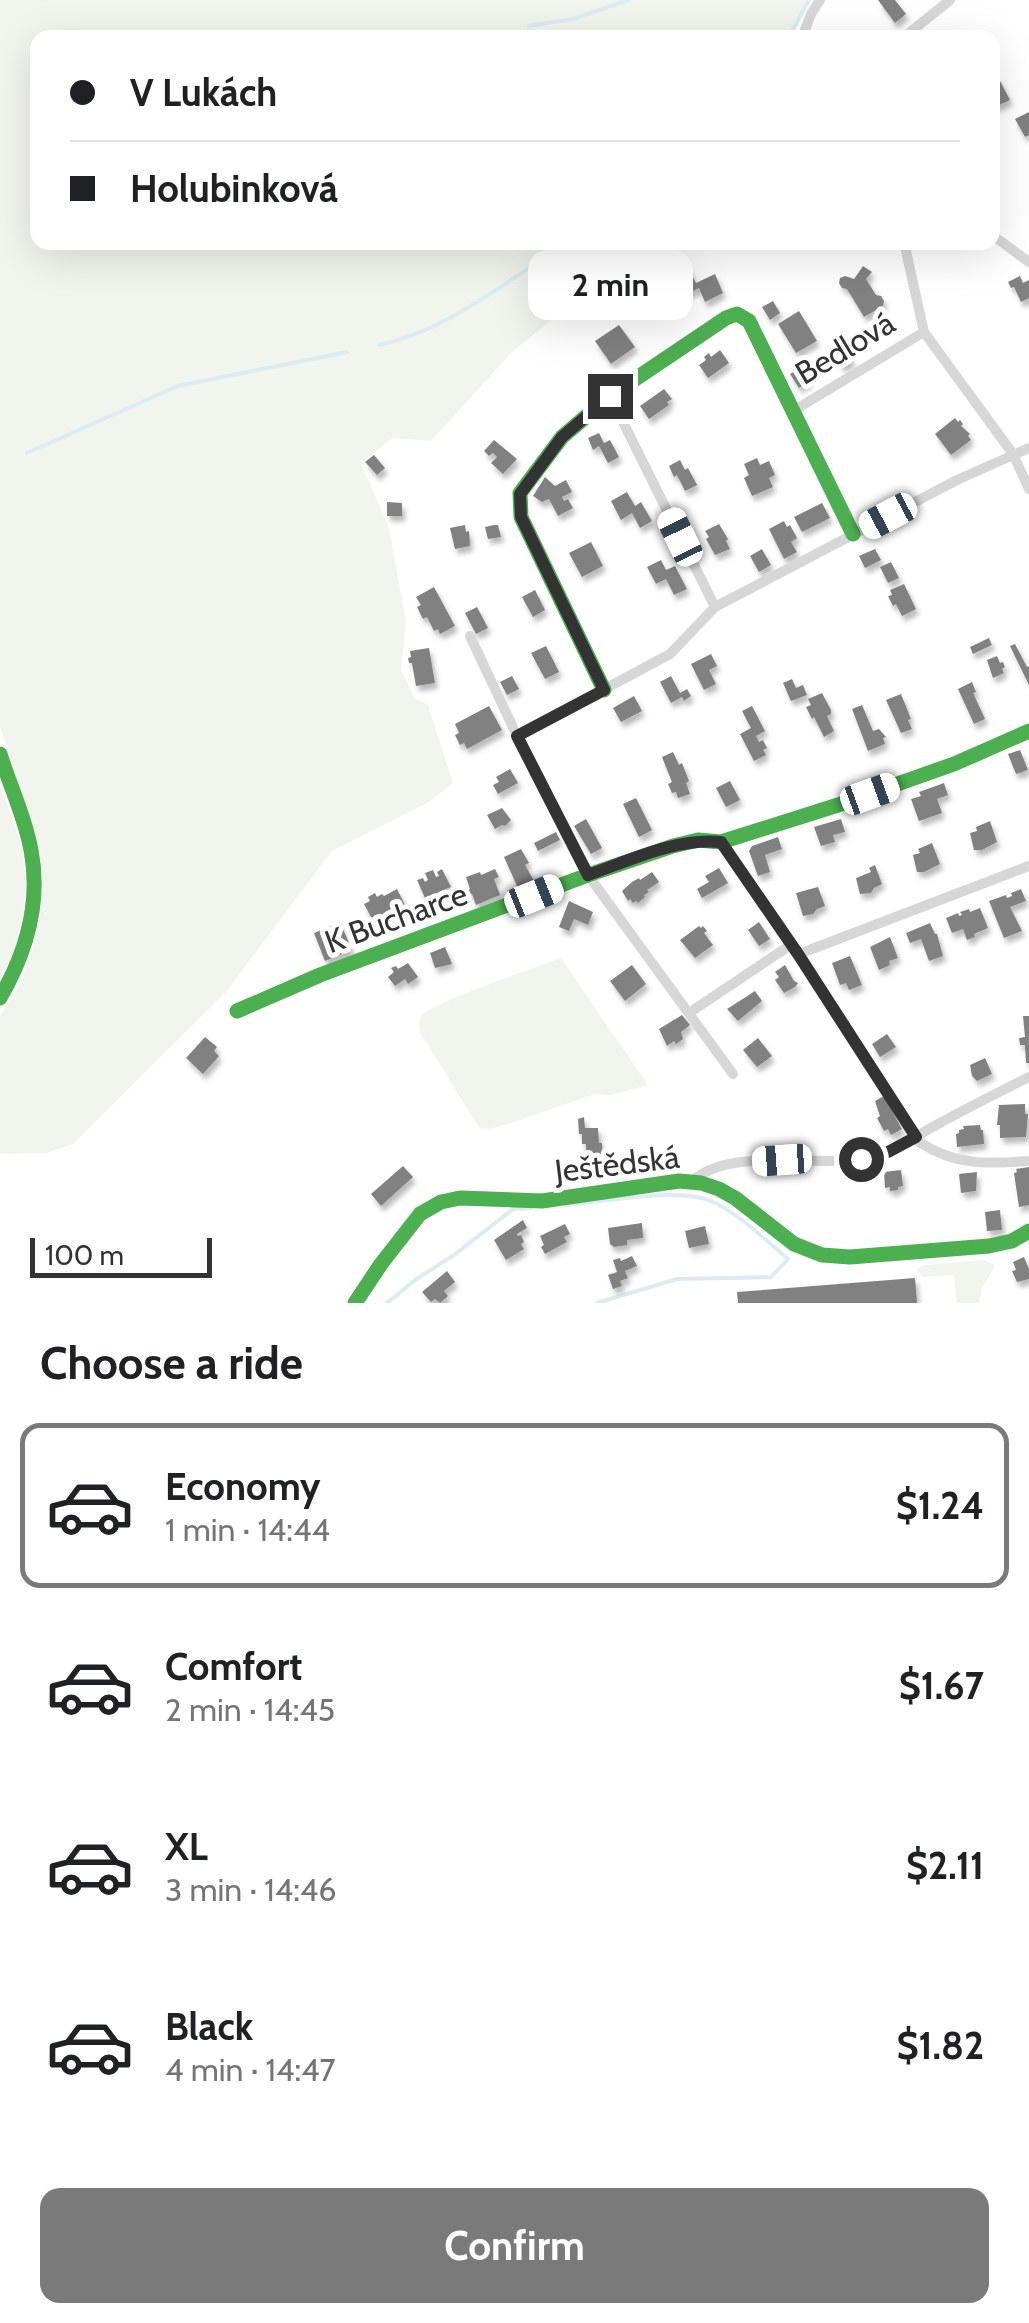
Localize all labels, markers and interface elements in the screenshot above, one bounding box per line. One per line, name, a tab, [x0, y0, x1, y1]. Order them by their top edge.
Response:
text: V Lukách	[130, 69, 277, 116]
text: Holubinková	[130, 165, 338, 212]
callout: 2 min	[528, 251, 692, 321]
text: 2 min	[572, 265, 649, 304]
street label: Bedlová	[788, 302, 902, 392]
route end	[588, 374, 633, 419]
car	[854, 489, 922, 543]
car	[653, 503, 707, 571]
car	[837, 770, 903, 818]
car	[501, 871, 567, 921]
street label: K Bucharce	[319, 874, 472, 961]
street label: Ještědská	[552, 1136, 682, 1191]
route start	[839, 1137, 884, 1182]
car	[751, 1143, 813, 1177]
scale bar	[30, 1233, 212, 1278]
text: 100 m	[45, 1238, 124, 1272]
text: Choose a ride	[40, 1336, 303, 1390]
icon: car	[45, 1461, 135, 1551]
text: Economy	[165, 1463, 320, 1510]
text: $1.24	[896, 1482, 984, 1529]
text: 1 min · 14:44	[165, 1510, 330, 1549]
icon: car	[45, 1641, 135, 1731]
text: Comfort	[165, 1643, 302, 1690]
text: $1.67	[899, 1662, 984, 1709]
text: 2 min · 14:45	[165, 1690, 335, 1729]
icon: car	[45, 1821, 135, 1911]
text: XL	[165, 1823, 208, 1870]
text: $2.11	[906, 1842, 984, 1889]
text: 3 min · 14:46	[165, 1870, 337, 1909]
icon: car	[45, 2001, 135, 2091]
text: Black	[165, 2003, 253, 2050]
text: $1.82	[896, 2022, 984, 2069]
text: 4 min · 14:47	[165, 2050, 336, 2089]
button: Confirm	[40, 2188, 989, 2303]

